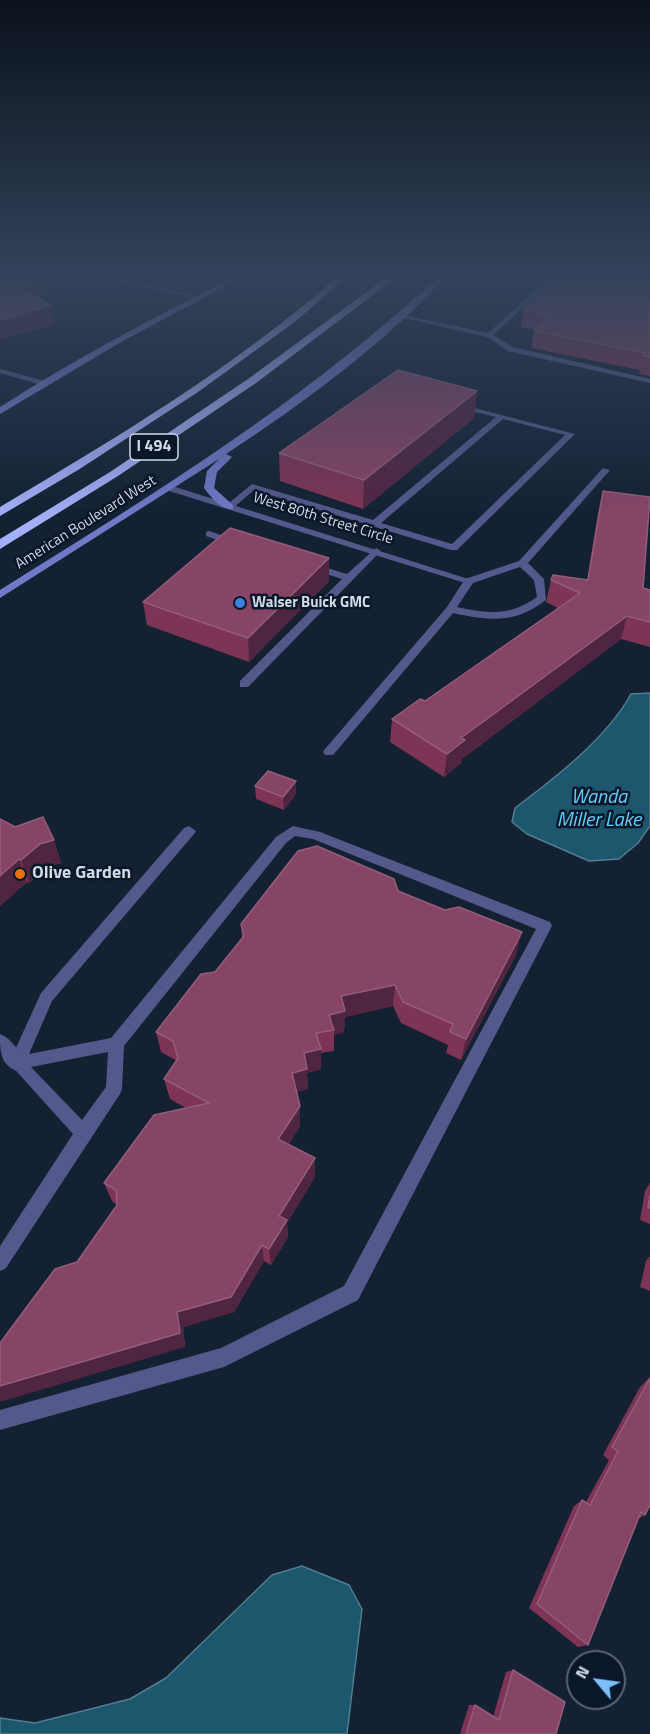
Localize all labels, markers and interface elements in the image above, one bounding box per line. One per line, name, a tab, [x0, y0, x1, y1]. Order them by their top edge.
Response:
road number: I 494	[130, 434, 178, 460]
street label: American Boulevard West	[12, 472, 160, 574]
street label: West 80th Street Circle	[251, 489, 395, 549]
place label: Walser Buick GMC	[252, 594, 370, 612]
marker: Walser Buick GMC	[233, 596, 247, 610]
water label: Wanda Miller Lake	[557, 786, 641, 833]
place label: Olive Garden	[32, 863, 131, 885]
marker: Olive Garden	[13, 867, 27, 881]
north arrow	[566, 1650, 626, 1710]
text: N	[569, 1662, 595, 1683]

